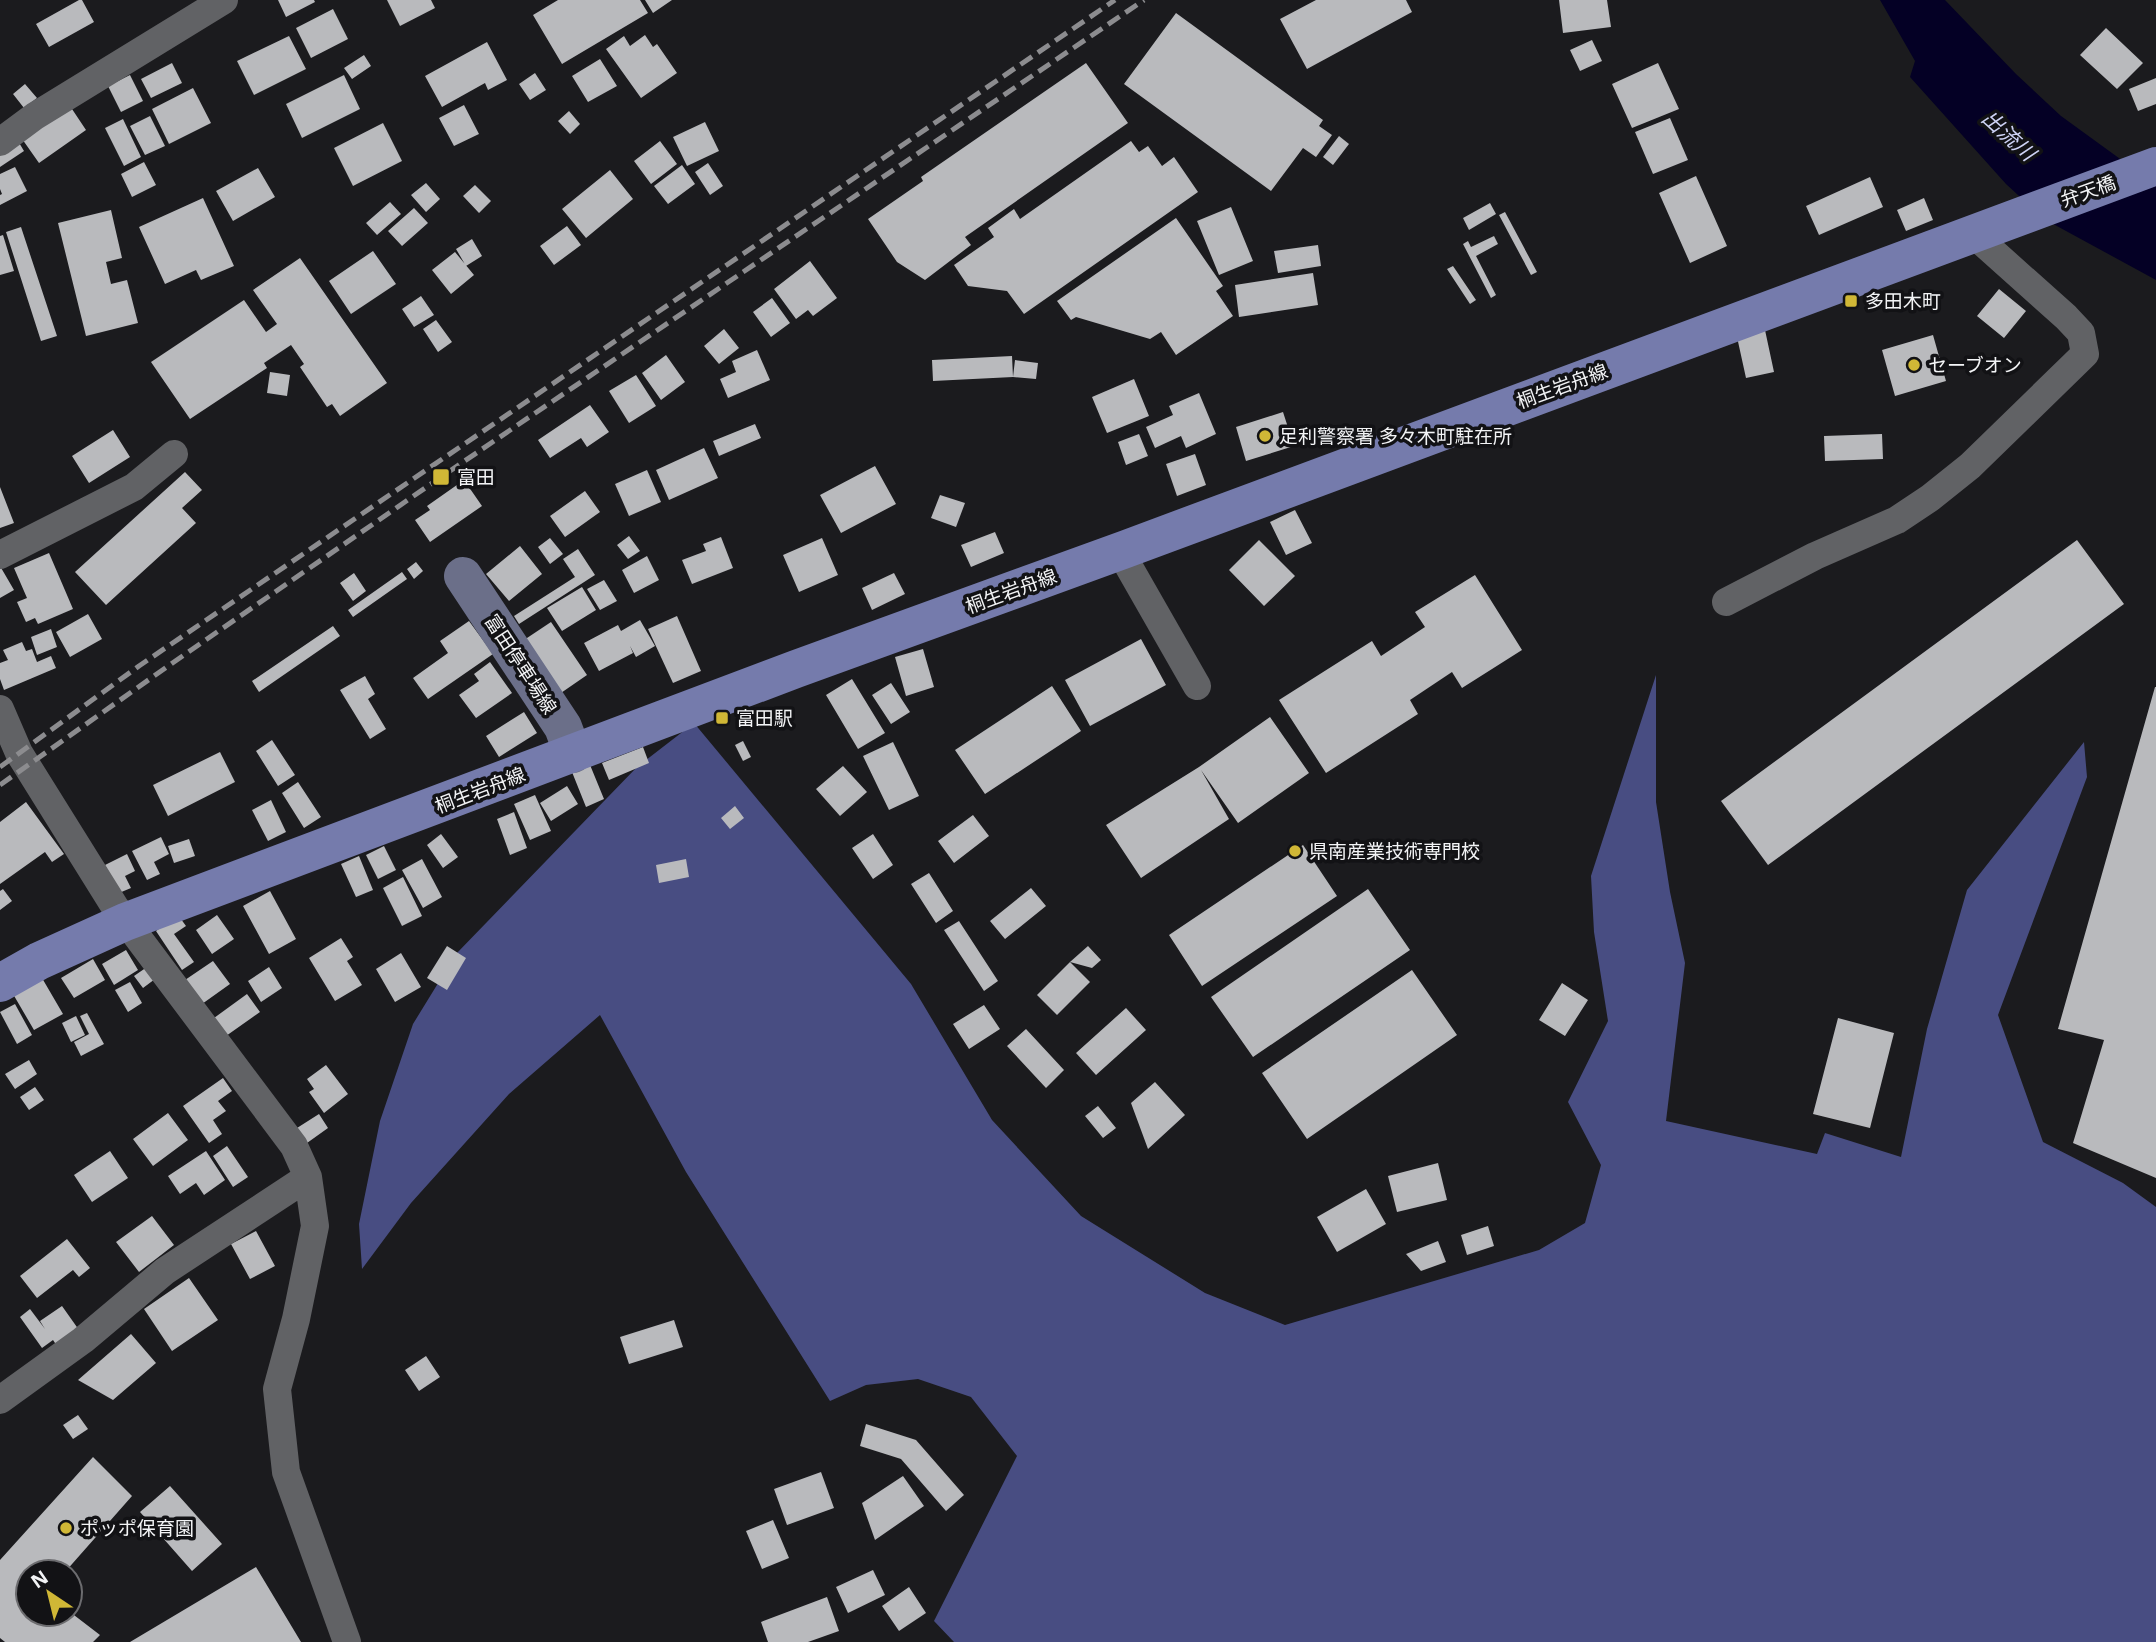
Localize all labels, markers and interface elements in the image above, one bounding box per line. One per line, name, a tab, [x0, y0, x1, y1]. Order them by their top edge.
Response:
water label: 出流川	[1976, 104, 2043, 168]
street label: 弁天橋	[2057, 169, 2119, 213]
place label: 多田木町	[1865, 288, 1941, 314]
marker: 多田木町	[1843, 293, 1859, 309]
place label: セーブオン	[1928, 352, 2022, 378]
marker: セーブオン	[1906, 357, 1922, 373]
street label: 桐生岩舟線	[1513, 358, 1611, 414]
place label: 足利警察署 多々木町駐在所	[1279, 423, 1512, 449]
marker: 足利警察署 多々木町駐在所	[1257, 428, 1273, 444]
place label: 富田	[457, 464, 495, 490]
marker: 富田	[431, 467, 451, 487]
street label: 桐生岩舟線	[962, 563, 1060, 619]
street label: 富田停車場線	[479, 609, 563, 719]
place label: 富田駅	[736, 705, 793, 731]
marker: 富田駅	[714, 710, 730, 726]
street label: 桐生岩舟線	[431, 761, 529, 819]
place label: 県南産業技術専門校	[1309, 838, 1480, 864]
marker: 県南産業技術専門校	[1287, 843, 1303, 859]
place label: ポッポ保育園	[80, 1515, 194, 1541]
marker: ポッポ保育園	[58, 1520, 74, 1536]
north arrow	[14, 1558, 84, 1628]
text: N	[25, 1564, 53, 1594]

